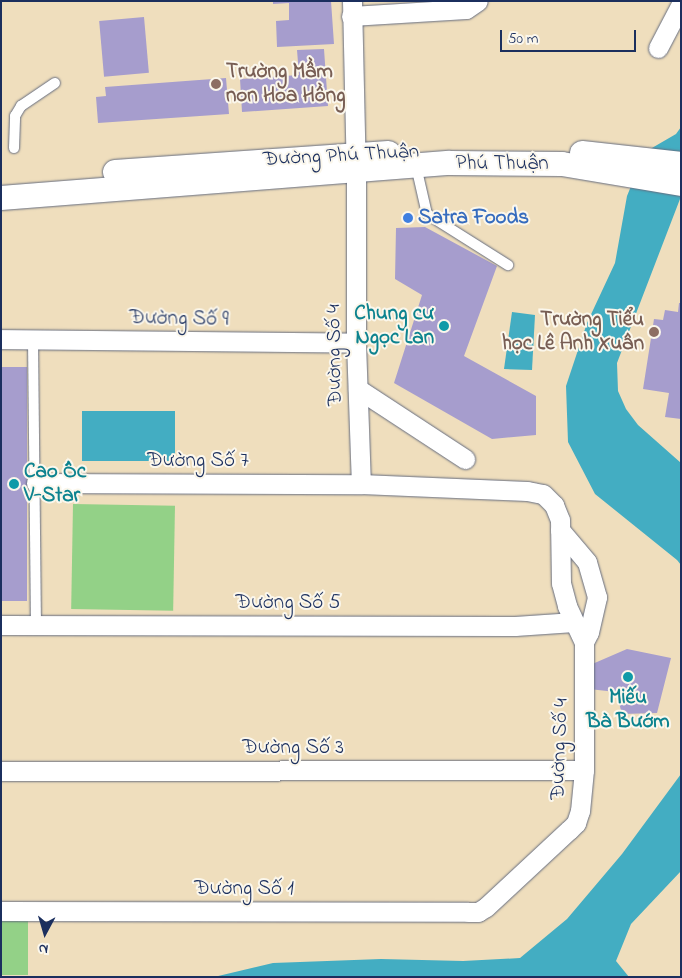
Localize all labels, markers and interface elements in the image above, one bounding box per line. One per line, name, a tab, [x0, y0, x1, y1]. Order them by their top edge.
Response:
scale bar	[502, 20, 638, 52]
text: 50 m	[508, 28, 538, 50]
place label: Trường Mầm non Hoa Hồng	[226, 59, 346, 109]
marker: Trường Mầm non Hoa Hồng	[210, 78, 222, 90]
street label: Đường Phú Thuận	[262, 139, 420, 173]
street label: Phú Thuận	[455, 151, 549, 177]
place label: Satra Foods	[418, 205, 529, 231]
marker: Satra Foods	[402, 212, 414, 224]
place label: Chung cư Ngọc Lan	[354, 301, 434, 351]
street label: Đường Số 4	[322, 304, 348, 406]
street label: Đường Số 9	[129, 306, 229, 332]
place label: Trường Tiểu học Lê Anh Xuân	[502, 307, 644, 357]
marker: Chung cư Ngọc Lan	[438, 320, 450, 332]
marker: Trường Tiểu học Lê Anh Xuân	[648, 326, 660, 338]
street label: Đường Số 7	[147, 448, 249, 474]
place label: Cao Ốc V-Star	[24, 459, 86, 509]
marker: Cao Ốc V-Star	[8, 478, 20, 490]
street label: Đường Số 5	[236, 590, 340, 616]
marker: Miếu Bà Bướm	[622, 671, 634, 683]
place label: Miếu Bà Bướm	[586, 685, 670, 735]
street label: Đường Số 4	[546, 698, 574, 800]
street label: Đường Số 3	[242, 735, 344, 761]
street label: Đường Số 1	[194, 876, 294, 902]
north arrow	[20, 908, 70, 958]
text: N	[38, 937, 49, 959]

